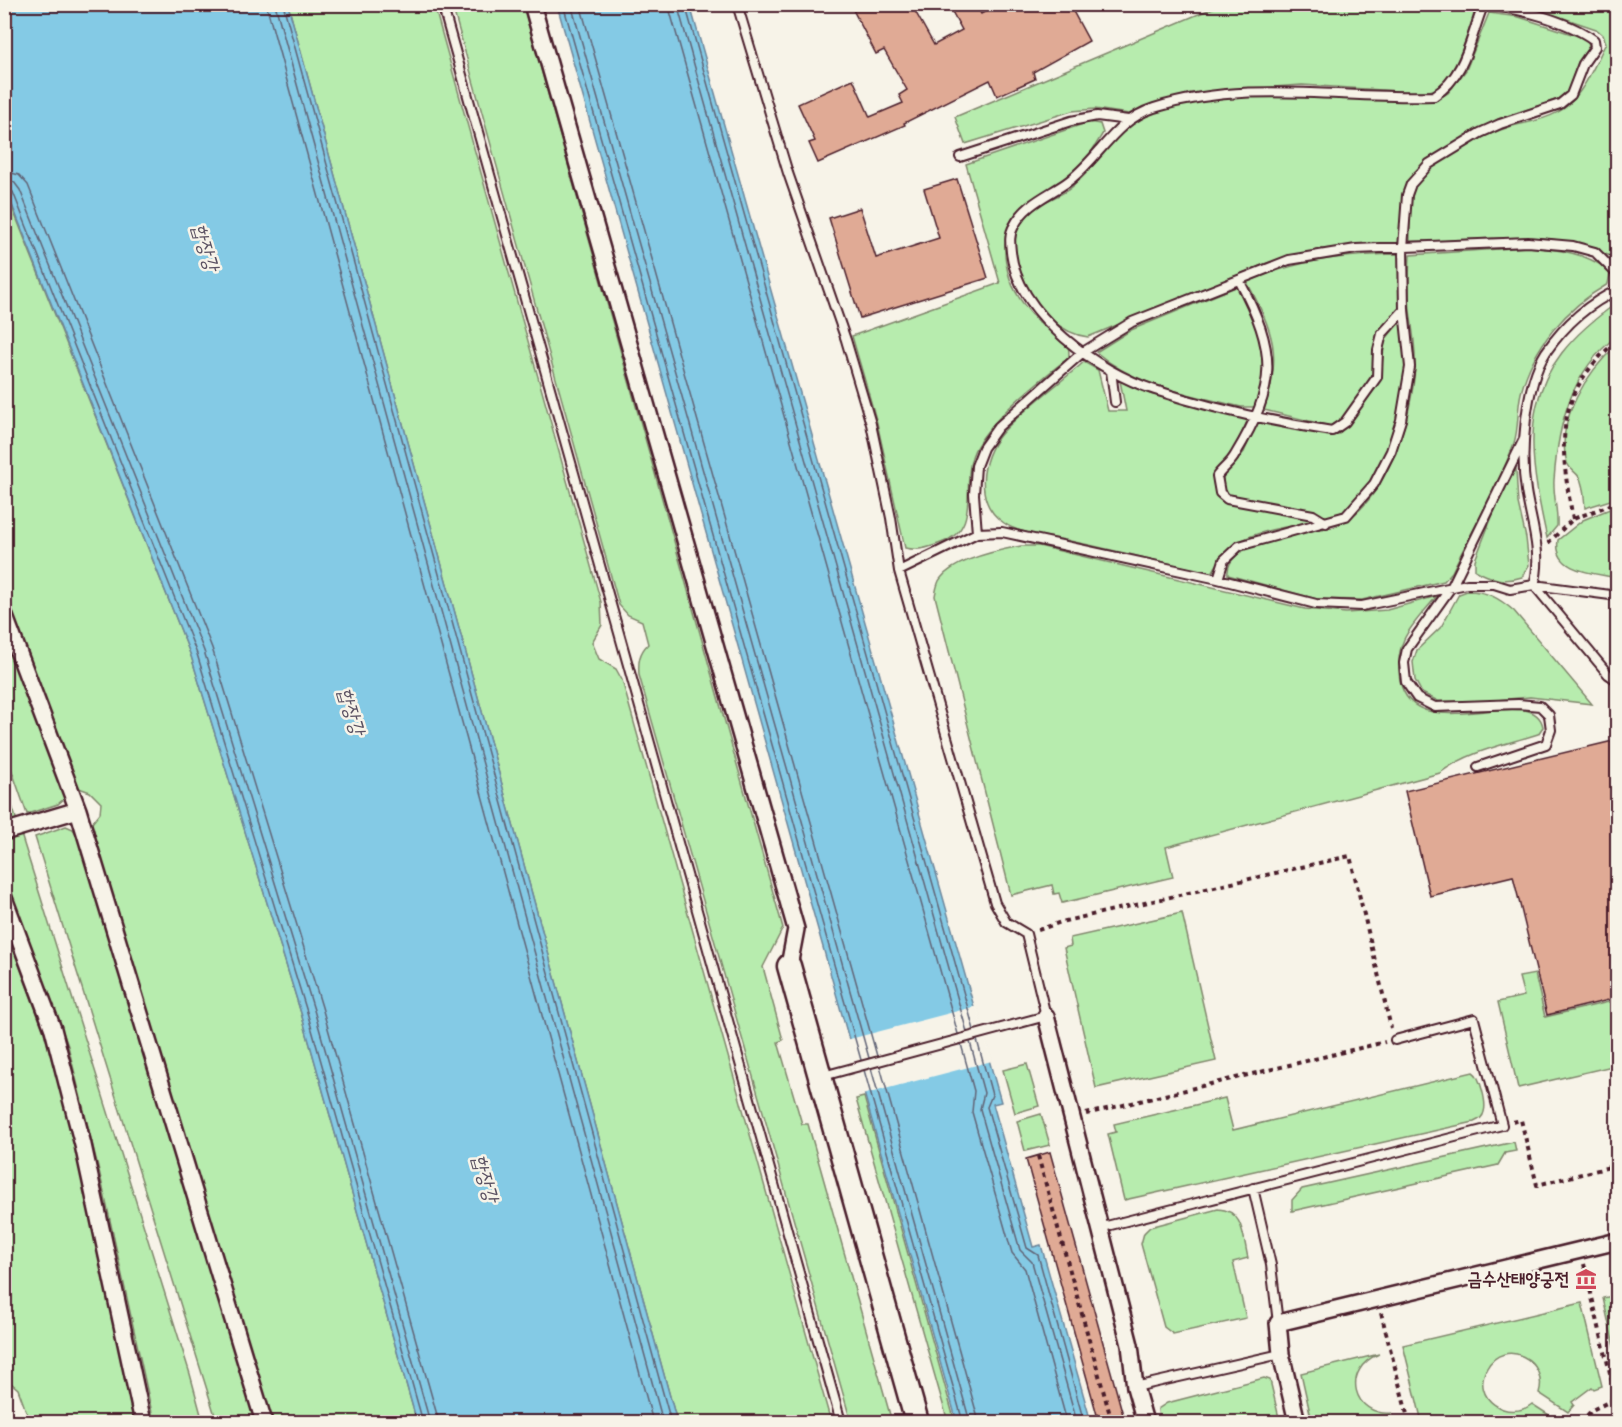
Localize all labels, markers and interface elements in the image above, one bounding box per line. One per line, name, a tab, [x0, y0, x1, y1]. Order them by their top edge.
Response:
water label: 합장강	[187, 221, 224, 276]
water label: 합장강	[333, 685, 370, 740]
water label: 합장강	[468, 1152, 504, 1207]
museum icon: 금수산태양궁전	[1574, 1267, 1598, 1291]
place label: 금수산태양궁전	[1468, 1269, 1569, 1290]

